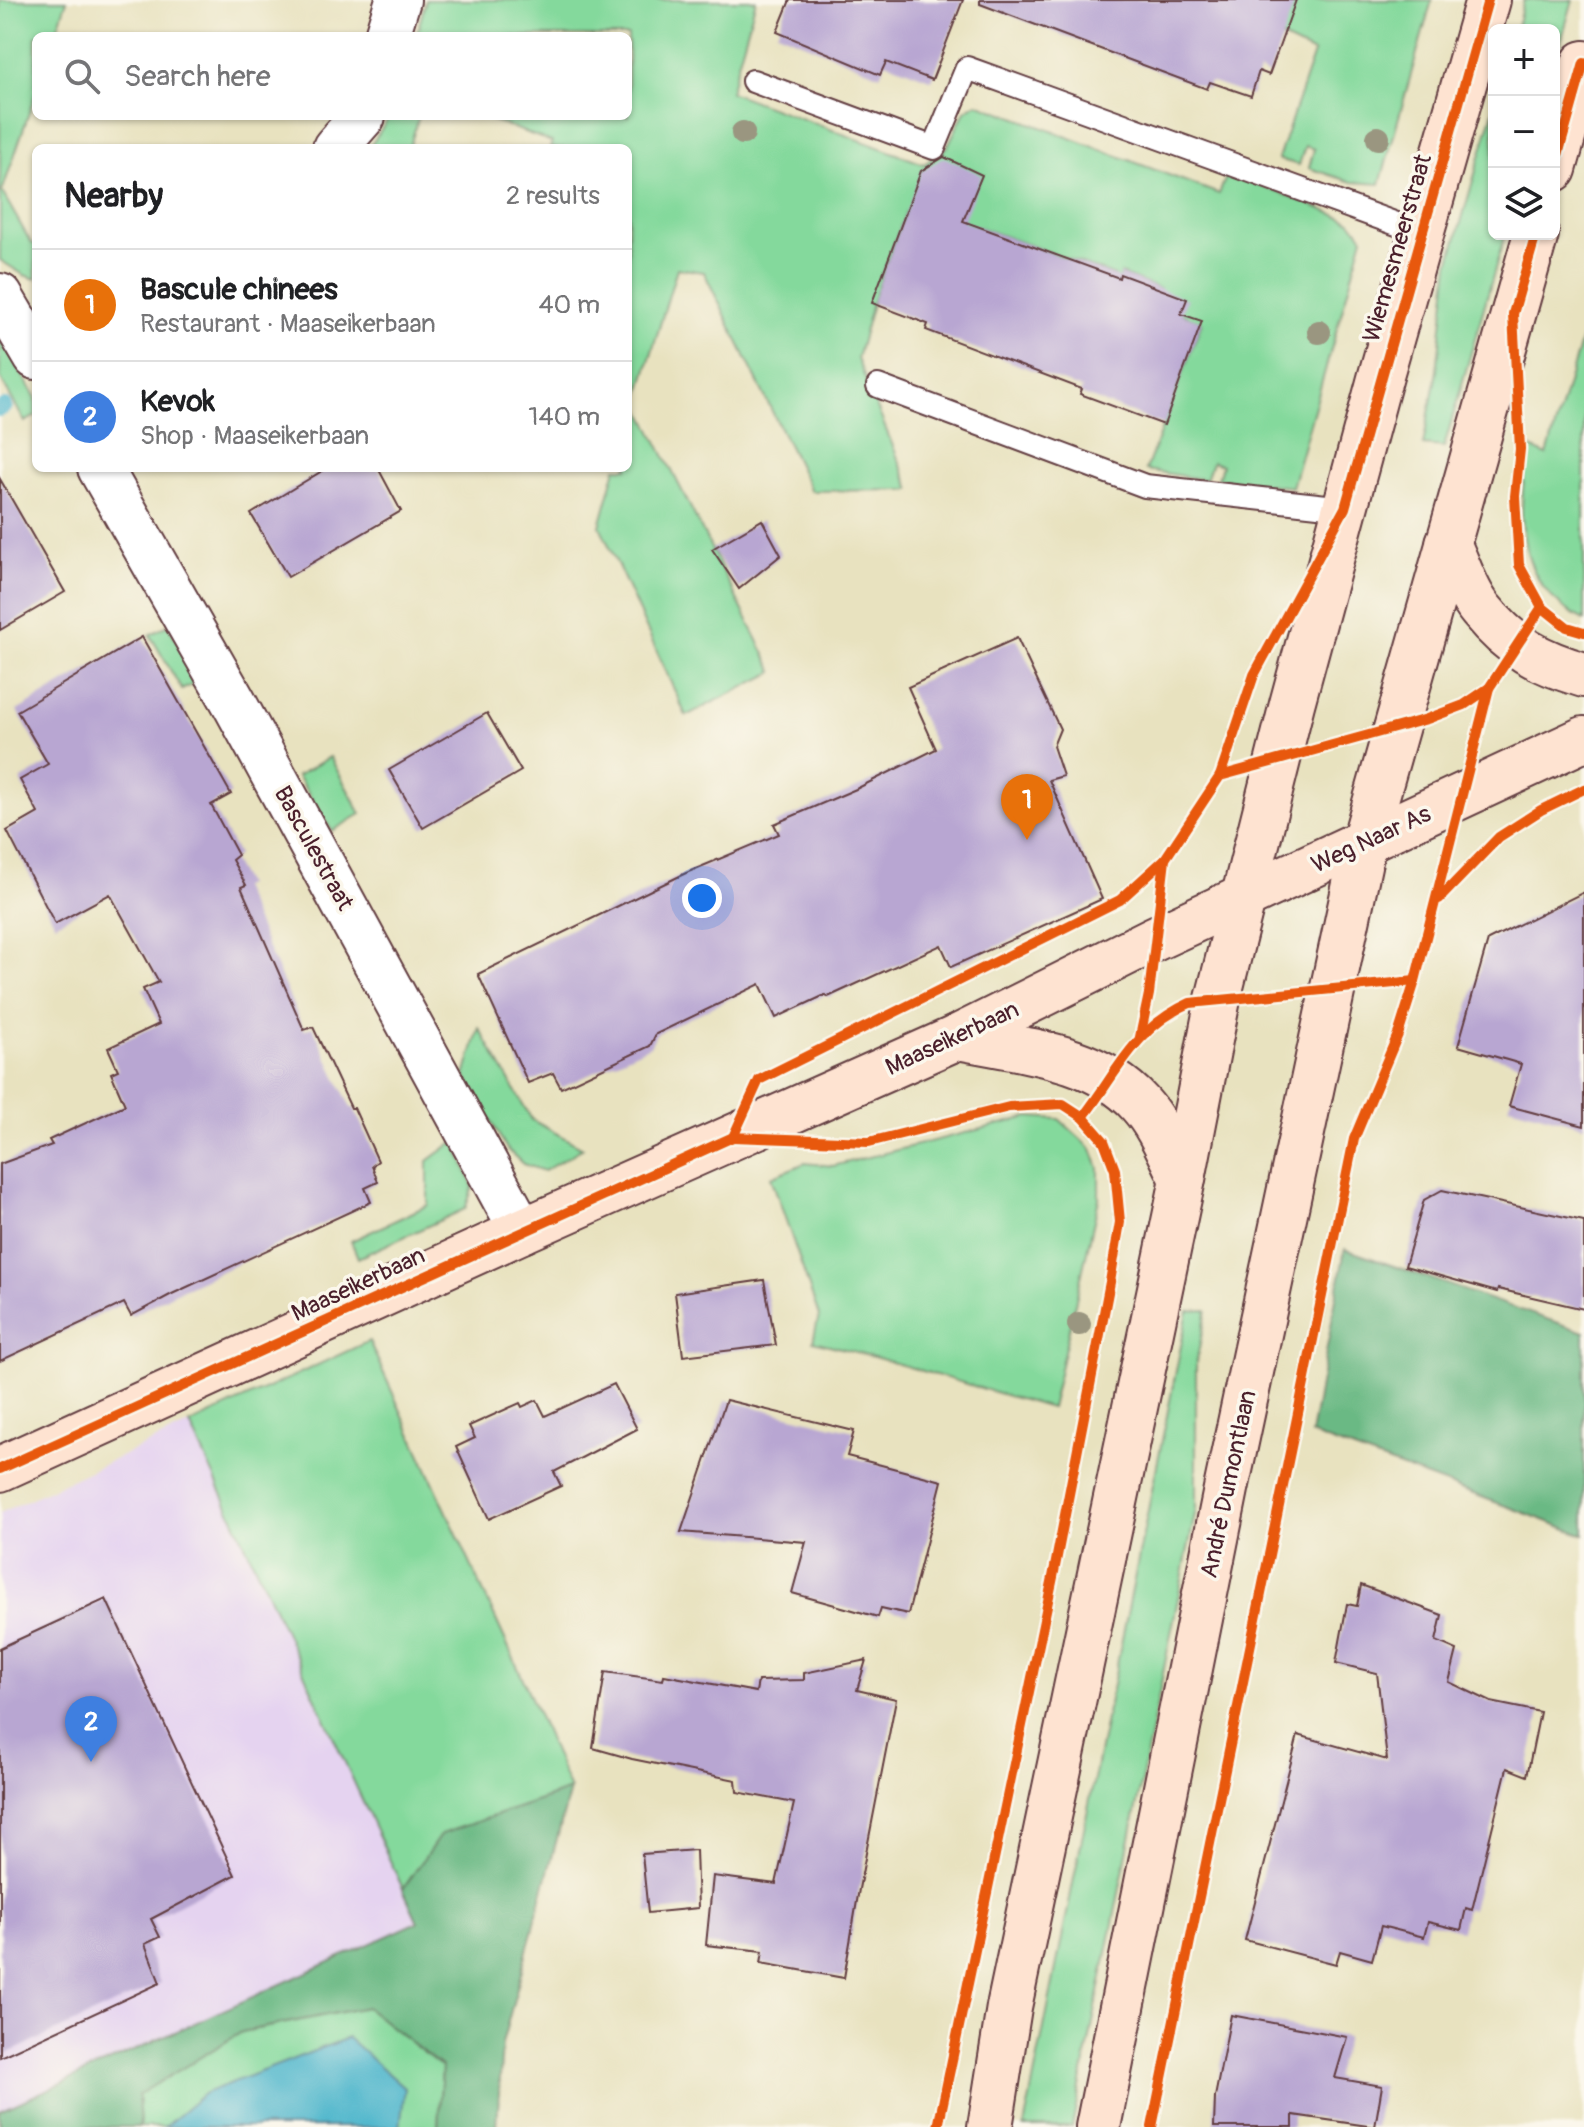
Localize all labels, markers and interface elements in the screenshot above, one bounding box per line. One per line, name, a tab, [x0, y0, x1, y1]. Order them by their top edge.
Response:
map controls	[1488, 24, 1560, 240]
button: +	[1488, 24, 1560, 96]
search box	[32, 32, 632, 120]
icon: search	[60, 54, 104, 98]
text: Search here	[124, 58, 271, 95]
button: −	[1488, 96, 1560, 168]
street label: Wiemesmeerstraat	[1357, 151, 1438, 345]
button: layers	[1488, 168, 1560, 240]
text: Nearby	[64, 175, 163, 218]
text: 2 results	[506, 180, 600, 212]
text: Bascule chinees	[140, 271, 338, 308]
text: 1	[85, 289, 95, 321]
text: 40 m	[538, 289, 600, 321]
text: Restaurant · Maaseikerbaan	[140, 308, 436, 340]
text: Kevok	[140, 383, 215, 420]
text: 2	[83, 401, 97, 433]
text: 140 m	[528, 401, 600, 433]
text: Shop · Maaseikerbaan	[140, 420, 369, 452]
pin: 1	[1001, 774, 1053, 840]
street label: Basculestraat	[268, 781, 360, 916]
street label: Weg Naar As	[1307, 799, 1436, 880]
your location	[682, 878, 722, 918]
street label: Maaseikerbaan	[881, 995, 1024, 1082]
street label: Maaseikerbaan	[287, 1241, 430, 1328]
street label: André Dumontlaan	[1194, 1388, 1263, 1581]
pin: 2	[65, 1696, 117, 1762]

